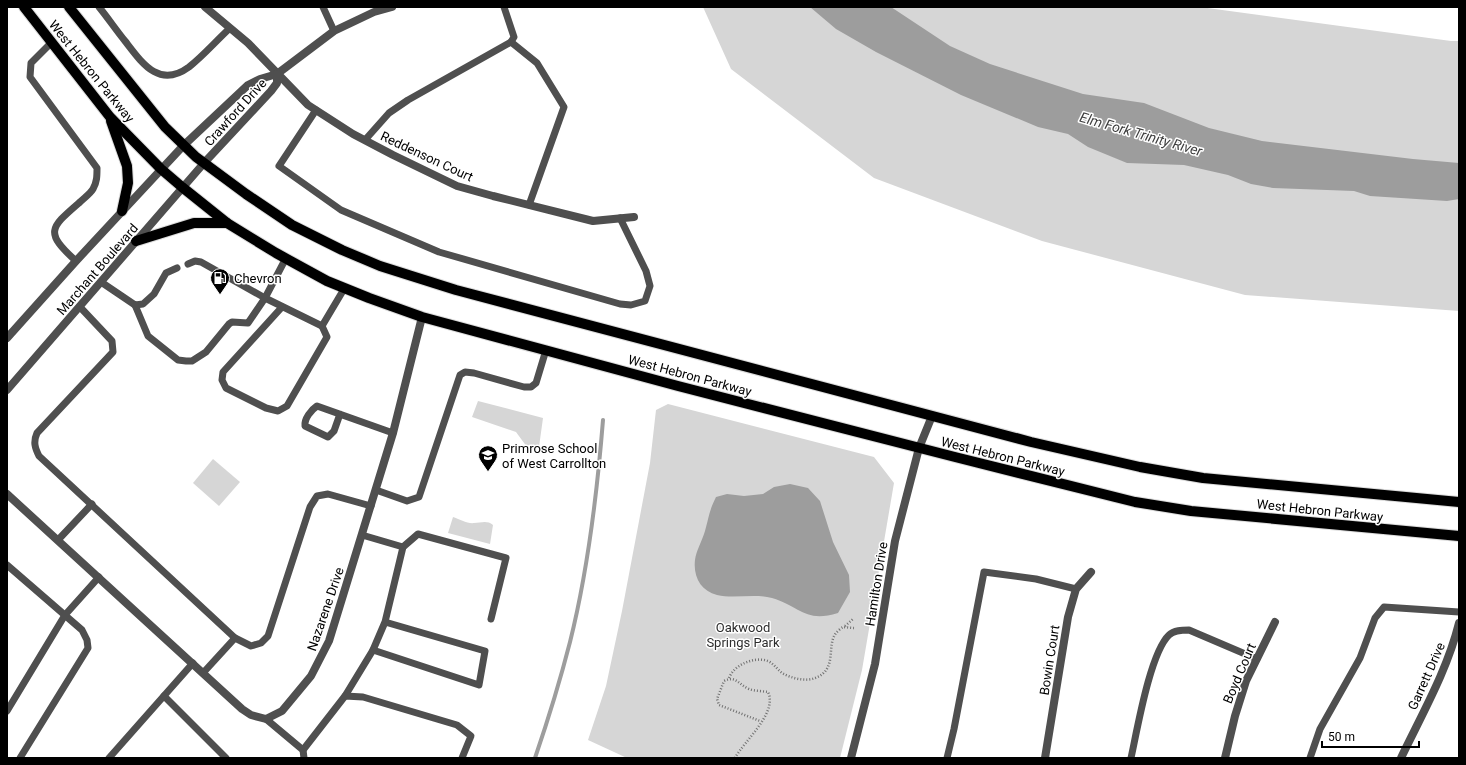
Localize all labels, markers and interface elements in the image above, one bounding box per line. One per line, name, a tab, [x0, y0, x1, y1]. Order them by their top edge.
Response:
street label: West Hebron Parkway	[46, 17, 137, 125]
street label: Crawford Drive	[201, 75, 270, 149]
water label: Elm Fork Trinity River	[1078, 109, 1204, 159]
street label: Reddenson Court	[378, 128, 475, 184]
street label: Marchant Boulevard	[54, 221, 141, 318]
fuel station icon: Chevron	[209, 267, 231, 295]
place label: Chevron	[234, 271, 282, 286]
street label: West Hebron Parkway	[627, 352, 753, 399]
street label: West Hebron Parkway	[939, 434, 1066, 479]
place label: Primrose School of West Carrollton	[502, 441, 606, 471]
school or university icon: Primrose School of West Carrollton	[477, 444, 499, 472]
street label: West Hebron Parkway	[1256, 496, 1384, 525]
street label: Hamilton Drive	[862, 541, 891, 627]
street label: Nazarene Drive	[304, 565, 347, 653]
park label: Oakwood Springs Park	[706, 620, 780, 650]
street label: Bowin Court	[1037, 624, 1062, 696]
street label: Garrett Drive	[1405, 640, 1448, 712]
street label: Boyd Court	[1220, 641, 1259, 706]
scale bar	[1322, 723, 1419, 749]
text: 50 m	[1328, 730, 1355, 744]

